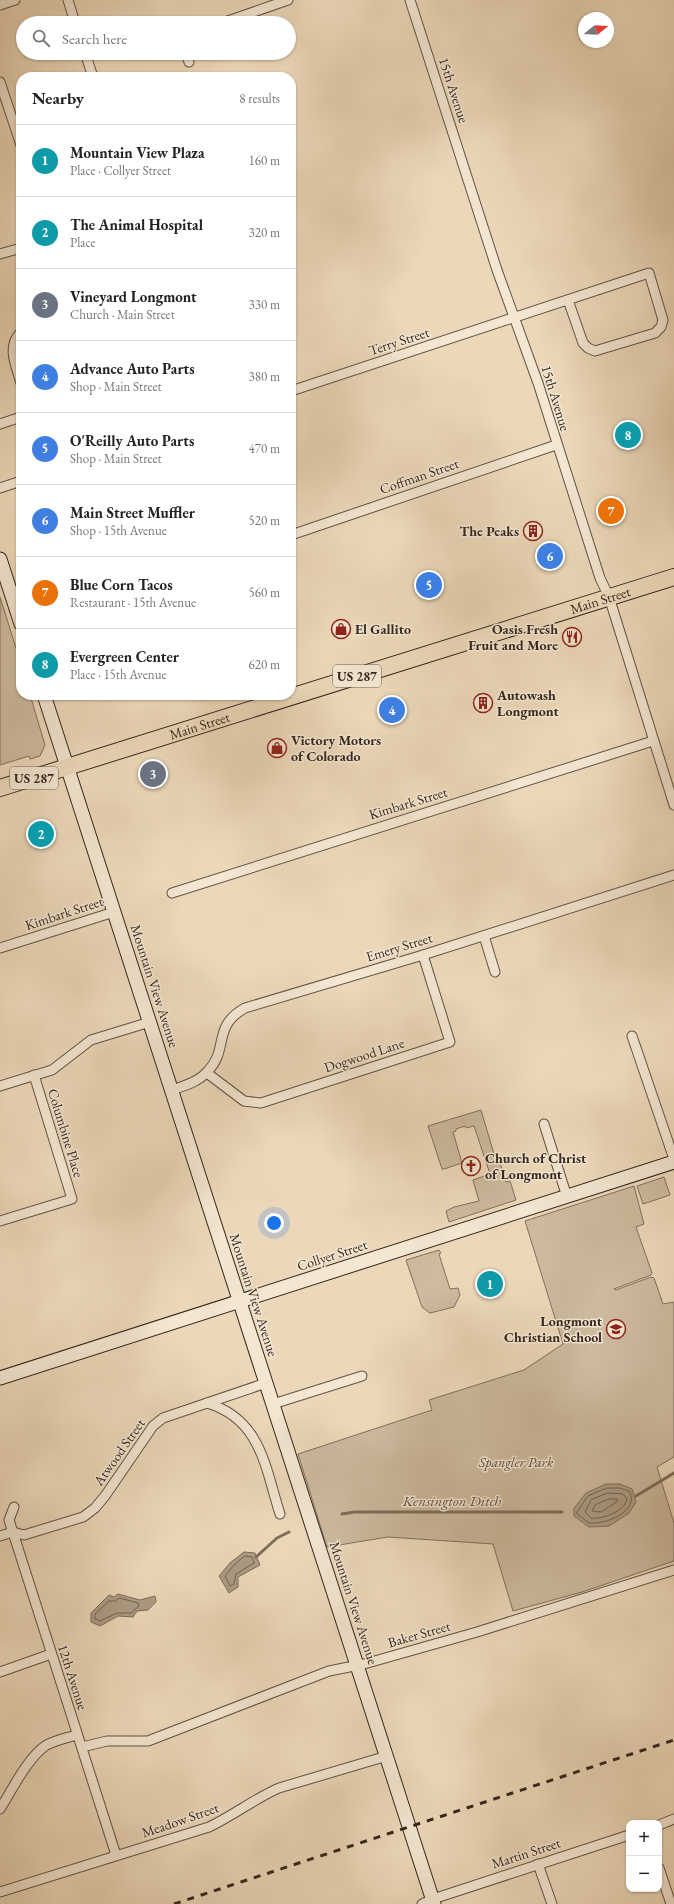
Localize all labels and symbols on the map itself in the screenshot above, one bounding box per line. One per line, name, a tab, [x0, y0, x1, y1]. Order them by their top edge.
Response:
north arrow	[578, 12, 614, 48]
street label: 15th Avenue	[435, 55, 473, 126]
street label: Terry Street	[367, 323, 432, 359]
street label: 15th Avenue	[537, 363, 575, 434]
pin: 8	[615, 420, 641, 450]
street label: Coffman Street	[377, 454, 461, 498]
pin: 7	[598, 496, 624, 526]
building icon: The Peaks	[522, 520, 544, 542]
place label: The Peaks	[460, 522, 519, 540]
pin: 6	[537, 541, 563, 571]
pin: 5	[416, 570, 442, 600]
street label: Main Street	[568, 582, 633, 618]
shop icon: El Gallito	[330, 618, 352, 640]
place label: El Gallito	[355, 620, 411, 638]
place label: Oasis Fresh Fruit and More	[468, 620, 558, 654]
restaurant icon: Oasis Fresh Fruit and More	[561, 626, 583, 648]
road number: US 287	[333, 665, 381, 687]
place label: Autowash Longmont	[496, 686, 559, 720]
building icon: Autowash Longmont	[472, 692, 494, 714]
pin: 4	[379, 695, 405, 725]
street label: Main Street	[167, 707, 232, 743]
place label: Victory Motors of Colorado	[291, 731, 381, 765]
shop icon: Victory Motors of Colorado	[266, 737, 288, 759]
pin: 3	[140, 759, 166, 789]
road number: US 287	[10, 767, 58, 789]
street label: Kimbark Street	[367, 782, 450, 823]
pin: 2	[28, 819, 54, 849]
street label: Kimbark Street	[23, 892, 106, 934]
street label: Mountain View Avenue	[127, 922, 184, 1050]
street label: Emery Street	[364, 928, 435, 966]
street label: Dogwood Lane	[322, 1033, 407, 1076]
street label: Columbine Place	[44, 1086, 88, 1180]
place label: Church of Christ of Longmont	[485, 1149, 587, 1183]
church icon: Church of Christ of Longmont	[460, 1155, 482, 1177]
your location	[264, 1213, 284, 1233]
street label: Mountain View Avenue	[226, 1231, 283, 1359]
street label: Collyer Street	[295, 1235, 370, 1275]
pin: 1	[477, 1269, 503, 1299]
place label: Longmont Christian School	[504, 1312, 603, 1346]
school or university icon: Longmont Christian School	[605, 1318, 627, 1340]
street label: Atwood Street	[89, 1414, 149, 1490]
park label: Spangler Park	[478, 1453, 554, 1471]
water label: Kensington Ditch	[402, 1491, 502, 1510]
street label: Mountain View Avenue	[326, 1539, 383, 1667]
street label: Baker Street	[386, 1616, 453, 1651]
street label: 12th Avenue	[54, 1642, 92, 1713]
street label: Meadow Street	[139, 1798, 221, 1842]
street label: Martin Street	[489, 1833, 563, 1873]

